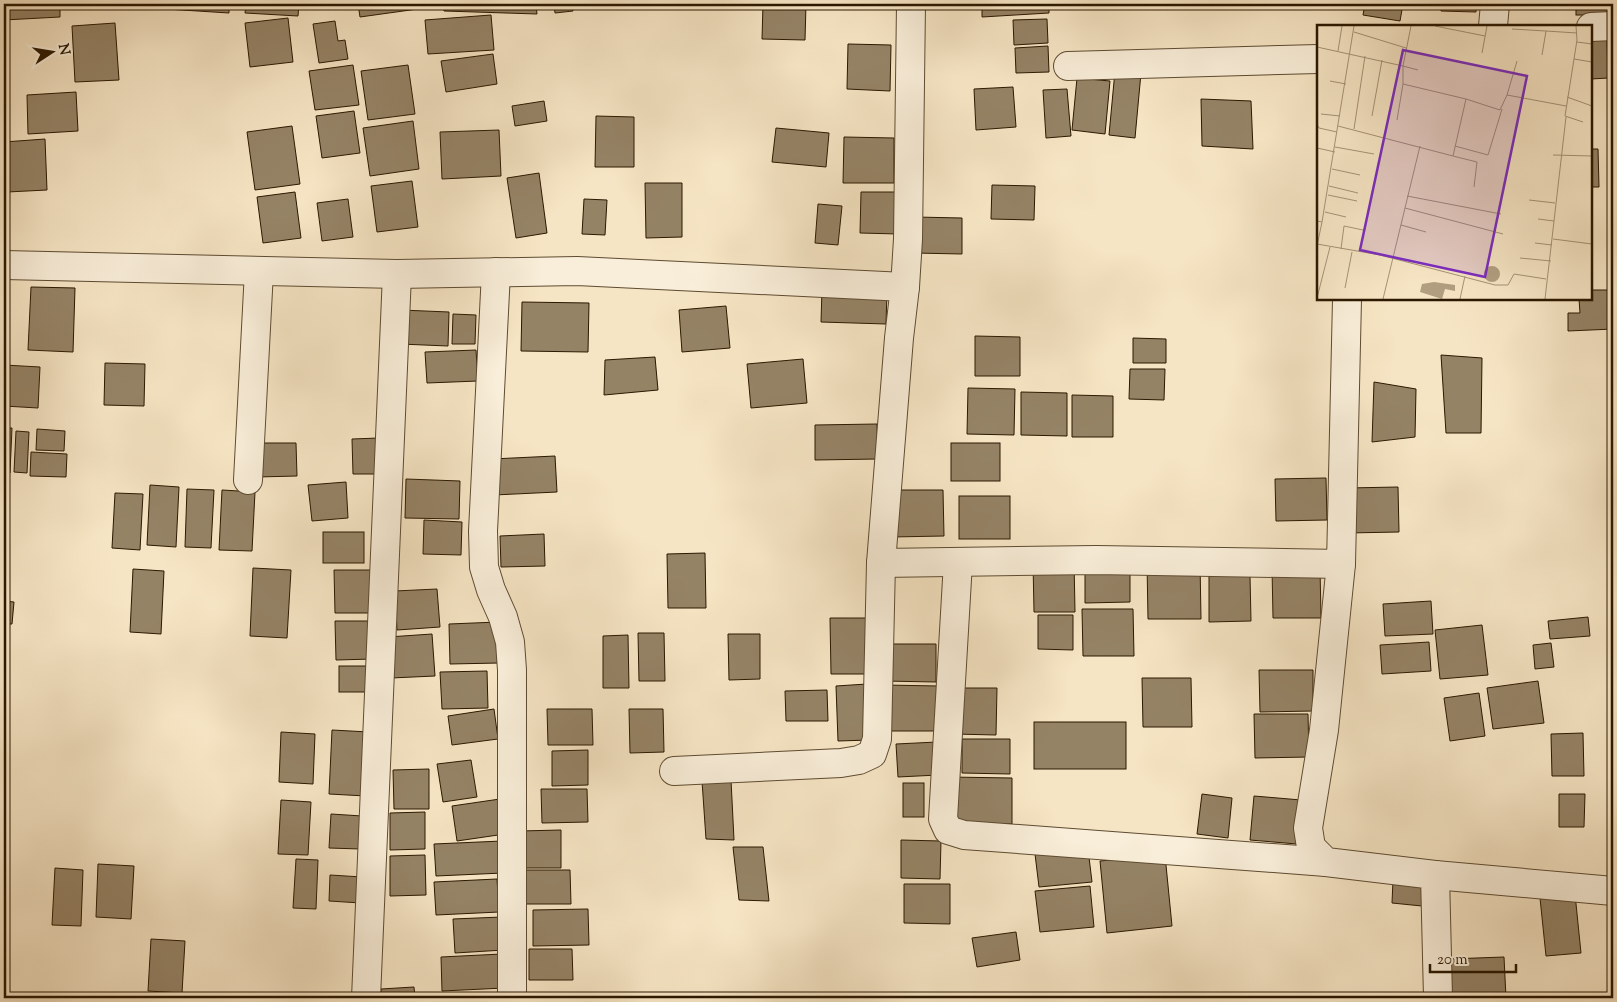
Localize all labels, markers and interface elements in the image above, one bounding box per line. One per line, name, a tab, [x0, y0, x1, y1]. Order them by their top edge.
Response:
inset map	[1317, 25, 1592, 300]
north arrow	[28, 28, 78, 78]
text: N	[52, 42, 74, 57]
scale bar	[1430, 942, 1516, 974]
text: 20 m	[1437, 950, 1468, 971]

